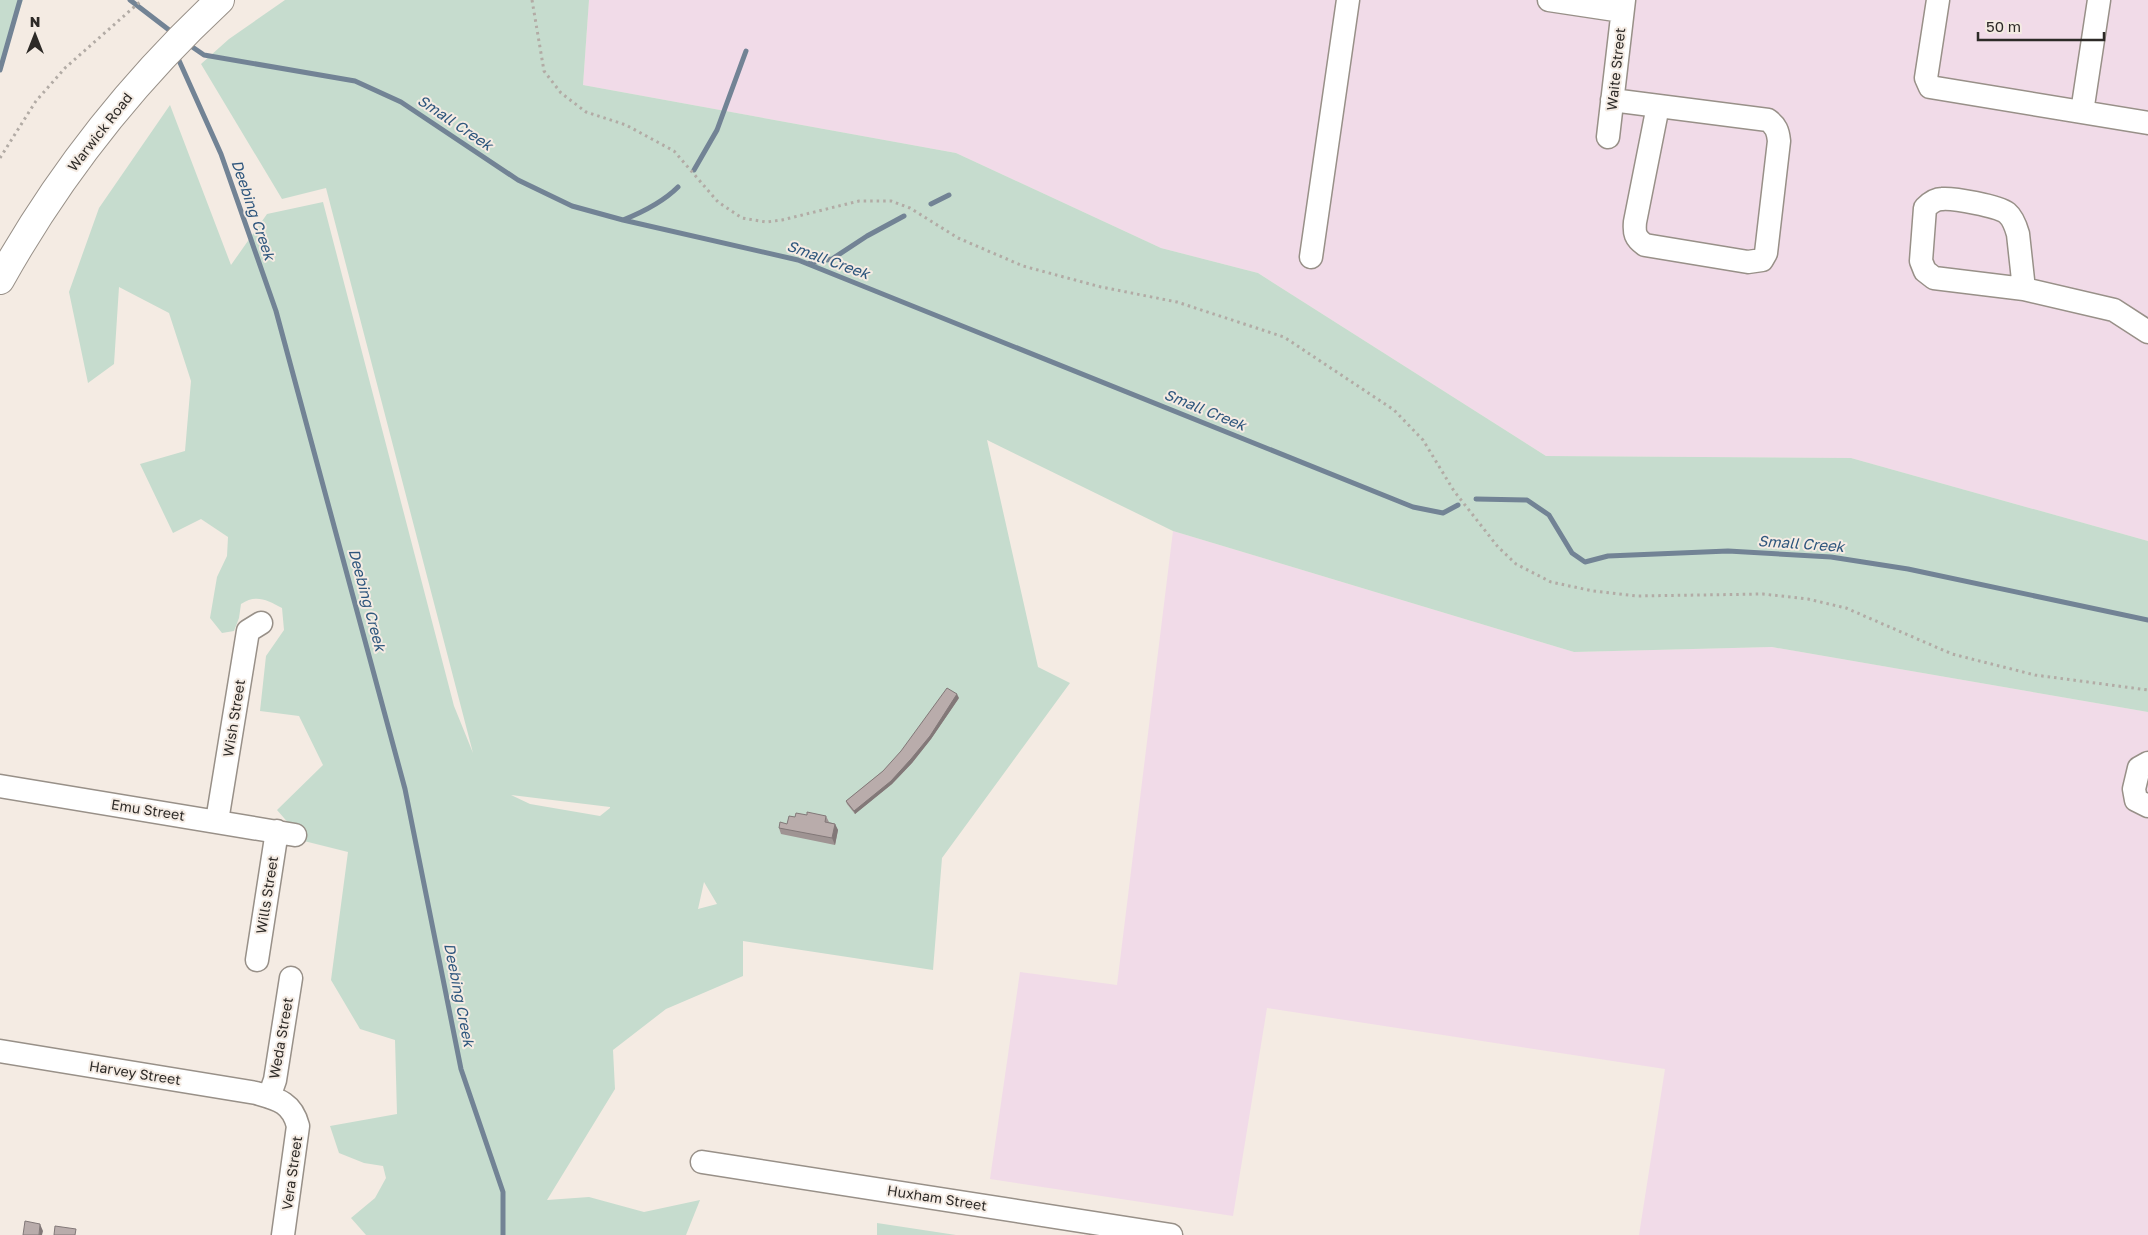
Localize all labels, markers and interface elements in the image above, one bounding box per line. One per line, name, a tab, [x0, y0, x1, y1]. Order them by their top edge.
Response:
north arrow	[10, 10, 60, 60]
scale bar	[1978, 10, 2104, 42]
text: N	[30, 13, 40, 30]
text: 50 m	[1986, 17, 2021, 35]
street label: Waite Street	[1603, 27, 1628, 111]
street label: Warwick Road	[64, 89, 136, 174]
water label: Small Creek	[415, 91, 498, 155]
water label: Deebing Creek	[227, 157, 280, 264]
water label: Small Creek	[785, 236, 873, 283]
water label: Small Creek	[1162, 385, 1250, 434]
water label: Small Creek	[1757, 531, 1846, 555]
water label: Deebing Creek	[345, 547, 391, 655]
street label: Wish Street	[219, 678, 248, 758]
street label: Emu Street	[110, 795, 186, 824]
street label: Wills Street	[252, 855, 281, 935]
water label: Deebing Creek	[440, 941, 479, 1050]
street label: Weda Street	[265, 996, 296, 1080]
street label: Harvey Street	[88, 1057, 182, 1088]
street label: Vera Street	[278, 1135, 305, 1211]
street label: Huxham Street	[886, 1181, 988, 1214]

